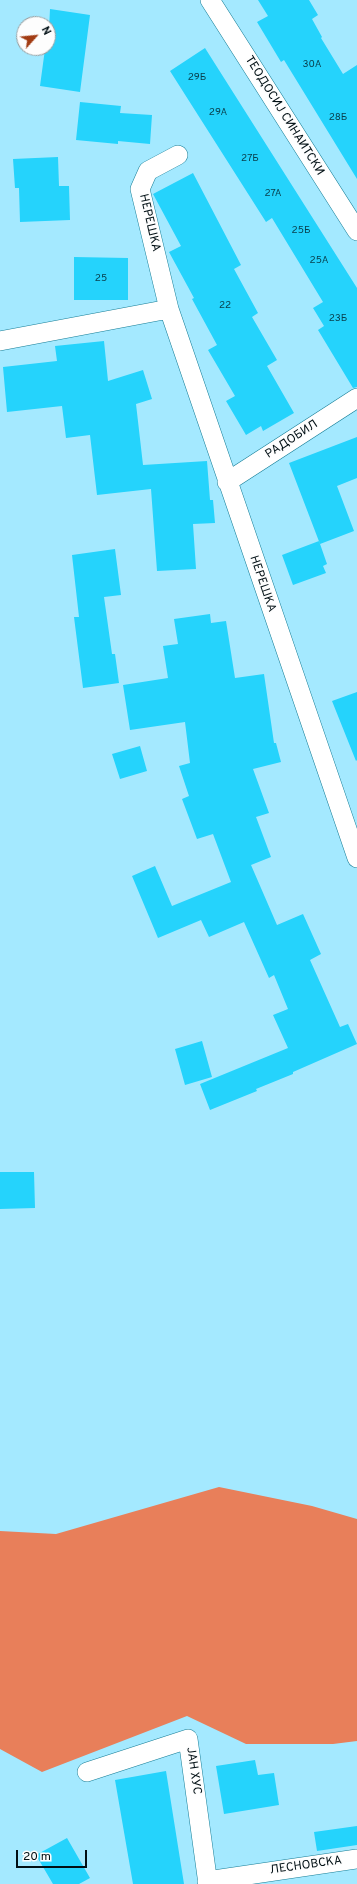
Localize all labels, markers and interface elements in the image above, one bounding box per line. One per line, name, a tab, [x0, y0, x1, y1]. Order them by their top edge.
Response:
north arrow	[16, 16, 56, 56]
text: N	[38, 24, 54, 38]
street label: ТЕОДОСИЈ СИНАИТСКИ	[241, 54, 327, 178]
house number: 30А	[303, 59, 321, 71]
house number: 29Б	[188, 72, 206, 84]
house number: 29А	[209, 107, 227, 119]
house number: 28Б	[329, 112, 347, 124]
house number: 27Б	[241, 153, 259, 165]
house number: 27А	[265, 188, 281, 200]
street label: НЕРЕШКА	[135, 193, 163, 253]
house number: 25Б	[292, 225, 310, 237]
house number: 25А	[310, 255, 328, 267]
house number: 25	[95, 273, 107, 285]
house number: 22	[219, 300, 231, 312]
house number: 23Б	[329, 313, 347, 325]
street label: РАДОБИЛ	[263, 418, 321, 462]
street label: НЕРЕШКА	[246, 554, 278, 614]
street label: ЈАН ХУС	[183, 1746, 203, 1796]
scale bar	[18, 1842, 89, 1868]
text: 20 m	[23, 1849, 51, 1865]
street label: ЛЕСНОВСКА	[269, 1854, 343, 1878]

